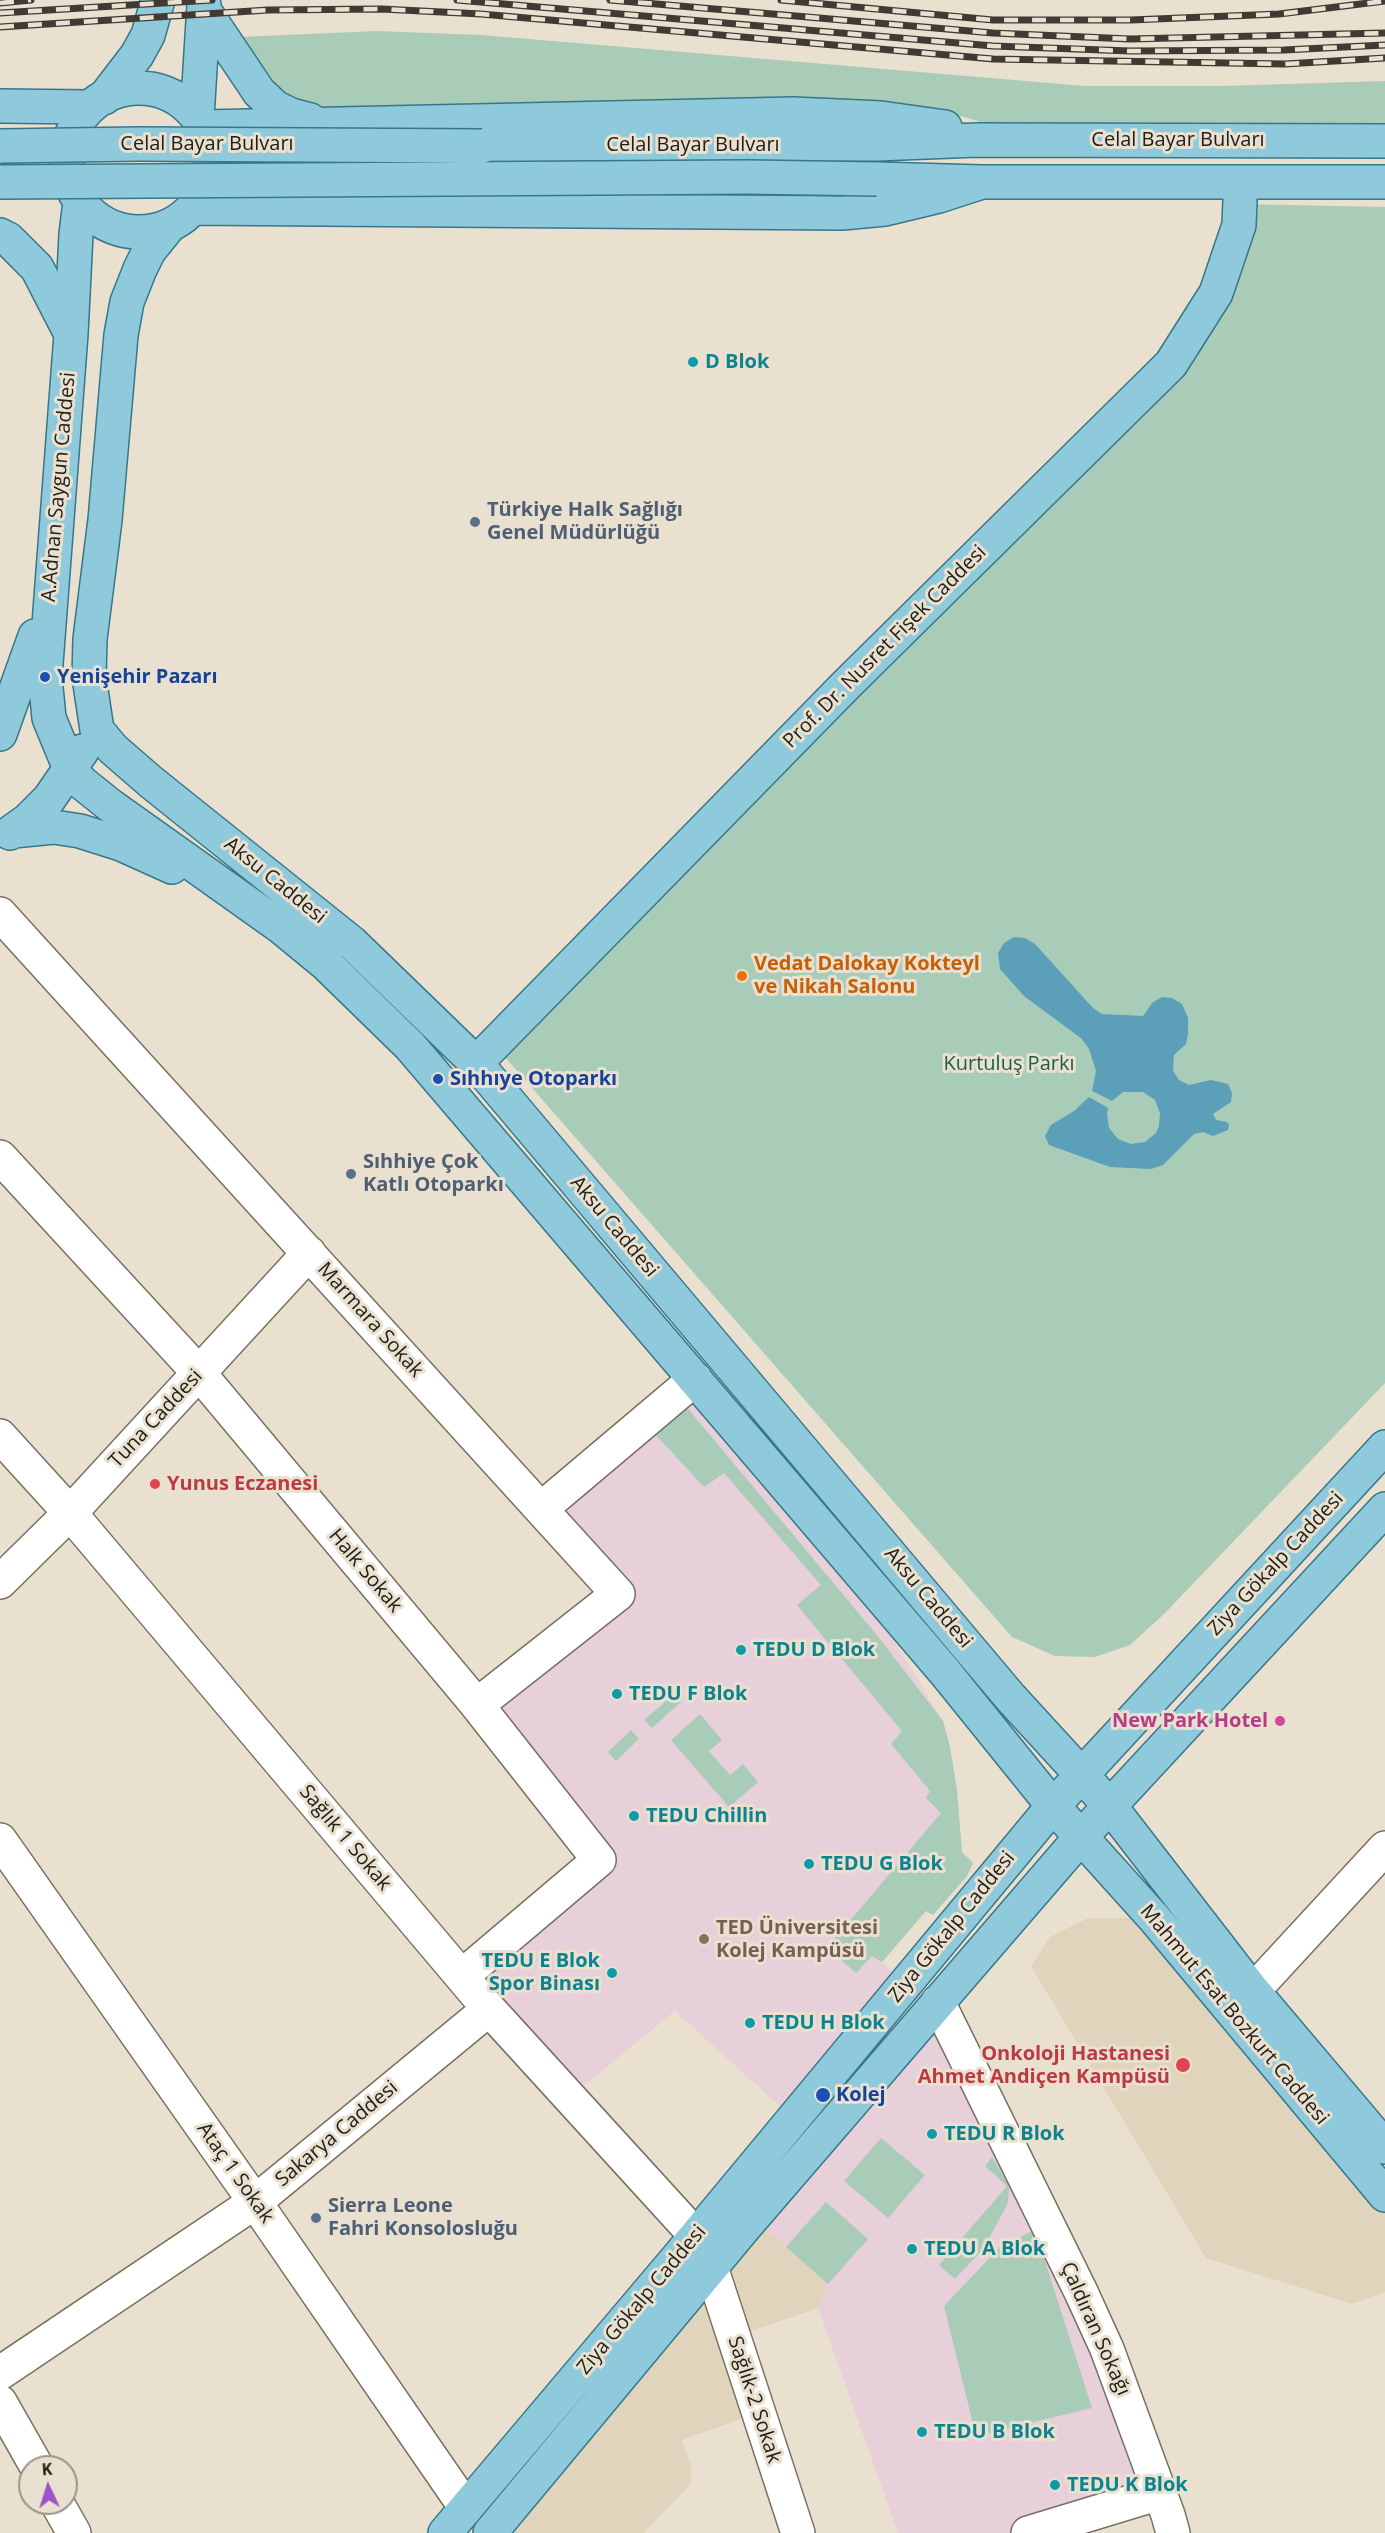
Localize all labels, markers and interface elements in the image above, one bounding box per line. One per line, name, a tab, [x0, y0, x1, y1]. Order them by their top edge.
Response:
street label: Celal Bayar Bulvarı	[1091, 128, 1265, 152]
street label: Celal Bayar Bulvarı	[120, 132, 294, 156]
street label: Celal Bayar Bulvarı	[606, 133, 780, 157]
place label: D Blok	[705, 350, 769, 374]
marker: D Blok	[686, 355, 700, 369]
street label: A.Adnan Saygun Caddesi	[37, 371, 81, 603]
place label: Türkiye Halk Sağlığı Genel Müdürlüğü	[487, 498, 683, 545]
marker: Türkiye Halk Sağlığı Genel Müdürlüğü	[468, 515, 482, 529]
street label: Prof. Dr. Nusret Fişek Caddesi	[779, 541, 991, 753]
place label: Yenişehir Pazarı	[57, 665, 217, 689]
marker: Yenişehir Pazarı	[38, 670, 52, 684]
street label: Aksu Caddesi	[219, 833, 331, 929]
place label: Vedat Dalokay Kokteyl ve Nikah Salonu	[754, 952, 980, 999]
marker: Vedat Dalokay Kokteyl ve Nikah Salonu	[735, 969, 749, 983]
park label: Kurtuluş Parkı	[944, 1052, 1074, 1076]
place label: Sıhhıye Otoparkı	[450, 1067, 617, 1091]
marker: Sıhhıye Otoparkı	[431, 1072, 445, 1086]
place label: Sıhhiye Çok Katlı Otoparkı	[363, 1150, 504, 1197]
marker: Sıhhiye Çok Katlı Otoparkı	[344, 1167, 358, 1181]
street label: Aksu Caddesi	[565, 1172, 663, 1282]
street label: Marmara Sokak	[312, 1258, 428, 1382]
street label: Tuna Caddesi	[104, 1365, 208, 1473]
place label: Yunus Eczanesi	[167, 1472, 318, 1496]
marker: Yunus Eczanesi	[148, 1477, 162, 1491]
street label: Ziya Gökalp Caddesi	[1203, 1487, 1349, 1641]
street label: Halk Sokak	[323, 1524, 407, 1618]
street label: Aksu Caddesi	[879, 1543, 977, 1653]
place label: TEDU D Blok	[753, 1638, 875, 1662]
marker: TEDU D Blok	[734, 1643, 748, 1657]
place label: TEDU F Blok	[629, 1682, 747, 1706]
marker: TEDU F Blok	[610, 1687, 624, 1701]
place label: New Park Hotel	[1112, 1709, 1268, 1733]
marker: New Park Hotel	[1273, 1714, 1287, 1728]
street label: Sağlık 1 Sokak	[294, 1780, 396, 1896]
place label: TEDU Chillin	[646, 1804, 767, 1828]
marker: TEDU Chillin	[627, 1809, 641, 1823]
street label: Ziya Gökalp Caddesi	[884, 1847, 1020, 2007]
place label: TEDU G Blok	[821, 1852, 943, 1876]
marker: TEDU G Blok	[802, 1857, 816, 1871]
street label: Mahmut Esat Bozkurt Caddesi	[1135, 1900, 1333, 2130]
place label: TED Üniversitesi Kolej Kampüsü	[716, 1916, 878, 1963]
marker: TED Üniversitesi Kolej Kampüsü	[697, 1932, 711, 1946]
place label: TEDU E Blok Spor Binası	[481, 1949, 600, 1996]
marker: TEDU E Blok Spor Binası	[605, 1966, 619, 1980]
place label: TEDU H Blok	[762, 2011, 885, 2035]
marker: TEDU H Blok	[743, 2016, 757, 2030]
place label: Onkoloji Hastanesi Ahmet Andiçen Kampüsü	[918, 2042, 1170, 2089]
marker: Onkoloji Hastanesi Ahmet Andiçen Kampüsü	[1174, 2056, 1192, 2074]
street label: Sakarya Caddesi	[271, 2076, 403, 2192]
place label: Kolej	[836, 2083, 886, 2107]
marker: Kolej	[814, 2086, 832, 2104]
street label: Ataç 1 Sokak	[191, 2118, 279, 2228]
place label: TEDU R Blok	[944, 2122, 1065, 2146]
marker: TEDU R Blok	[925, 2127, 939, 2141]
place label: Sierra Leone Fahri Konsolosluğu	[328, 2194, 518, 2241]
marker: Sierra Leone Fahri Konsolosluğu	[309, 2211, 323, 2225]
street label: Ziya Gökalp Caddesi	[573, 2220, 711, 2380]
place label: TEDU A Blok	[924, 2237, 1045, 2261]
marker: TEDU A Blok	[905, 2242, 919, 2256]
street label: Çaldıran Sokağı	[1055, 2259, 1135, 2399]
street label: Sağlık-2 Sokak	[722, 2334, 786, 2466]
place label: TEDU B Blok	[934, 2420, 1055, 2444]
marker: TEDU B Blok	[915, 2425, 929, 2439]
north arrow	[18, 2455, 78, 2515]
text: K	[41, 2458, 53, 2480]
place label: TEDU K Blok	[1067, 2473, 1188, 2497]
marker: TEDU K Blok	[1048, 2478, 1062, 2492]

